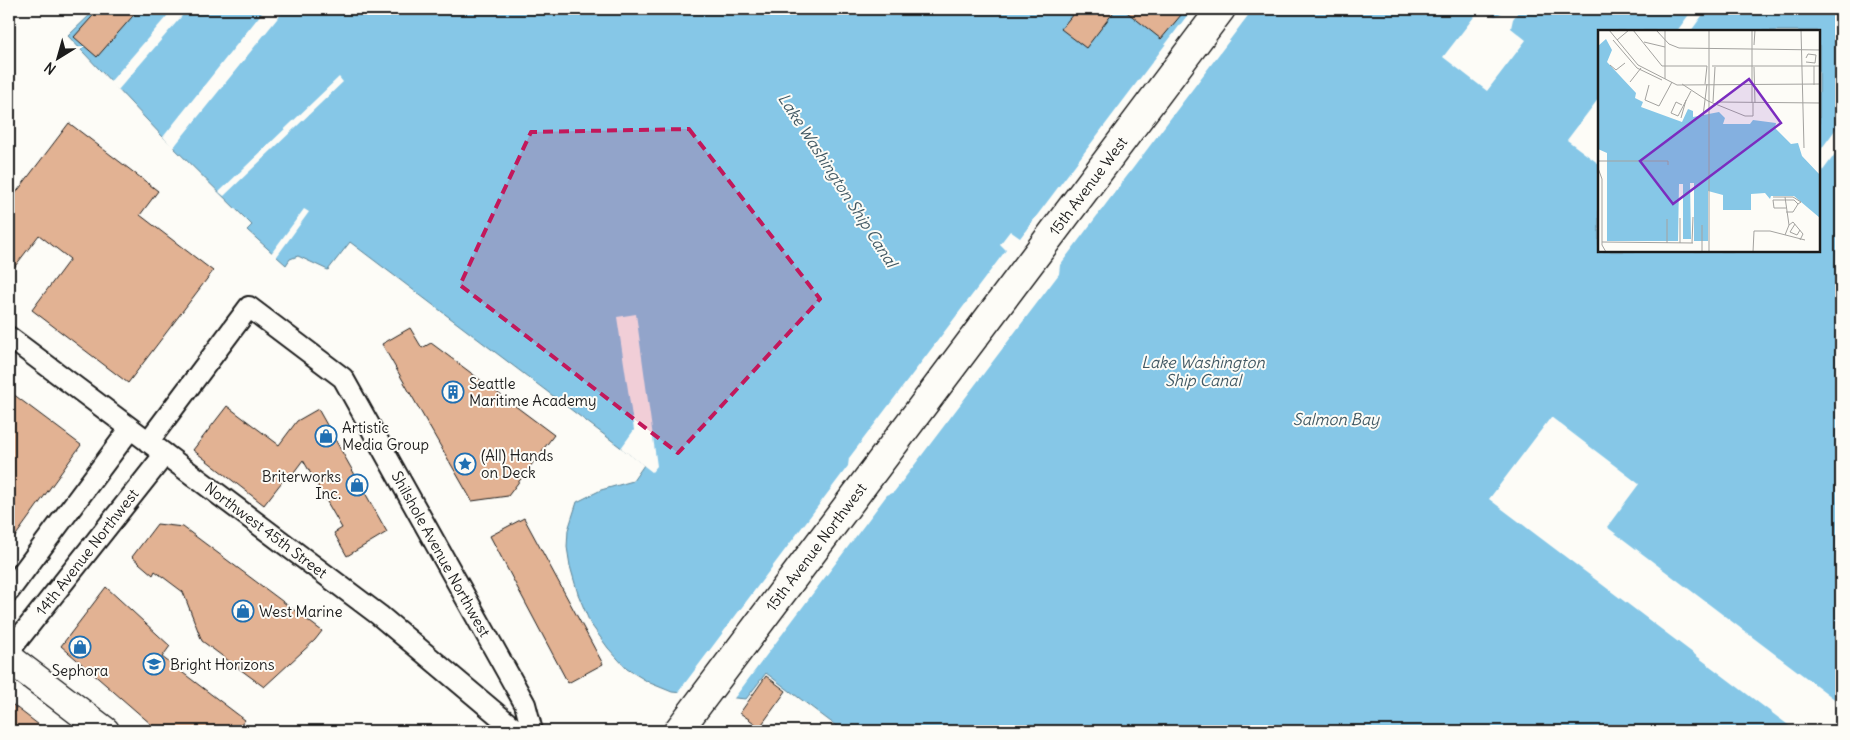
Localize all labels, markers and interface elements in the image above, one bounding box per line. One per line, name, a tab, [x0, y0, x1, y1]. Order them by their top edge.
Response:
inset map	[1598, 30, 1820, 252]
north arrow	[32, 32, 82, 82]
text: N	[41, 58, 59, 78]
water label: Lake Washington Ship Canal	[774, 89, 903, 273]
street label: 15th Avenue West	[1045, 133, 1131, 239]
water label: Lake Washington Ship Canal	[1141, 352, 1265, 390]
place label: Seattle Maritime Academy	[469, 374, 596, 410]
building icon: Seattle Maritime Academy	[441, 380, 465, 404]
water label: Salmon Bay	[1293, 409, 1381, 429]
place label: Artistic Media Group	[342, 418, 429, 454]
shop icon: Artistic Media Group	[314, 424, 338, 448]
place label: (All) Hands on Deck	[481, 446, 554, 482]
place icon: (All) Hands on Deck	[453, 452, 477, 476]
place label: Briterworks Inc.	[262, 467, 341, 503]
street label: Shilshole Avenue Northwest	[387, 468, 495, 640]
shop icon: Briterworks Inc.	[345, 473, 369, 497]
street label: Northwest 45th Street	[201, 478, 331, 582]
street label: 15th Avenue Northwest	[762, 479, 870, 615]
street label: 14th Avenue Northwest	[32, 485, 142, 619]
shop icon: West Marine	[231, 599, 255, 623]
place label: West Marine	[259, 602, 343, 621]
shop icon: Sephora	[68, 635, 92, 659]
school or university icon: Bright Horizons	[142, 652, 166, 676]
place label: Bright Horizons	[170, 655, 275, 674]
place label: Sephora	[52, 661, 109, 680]

